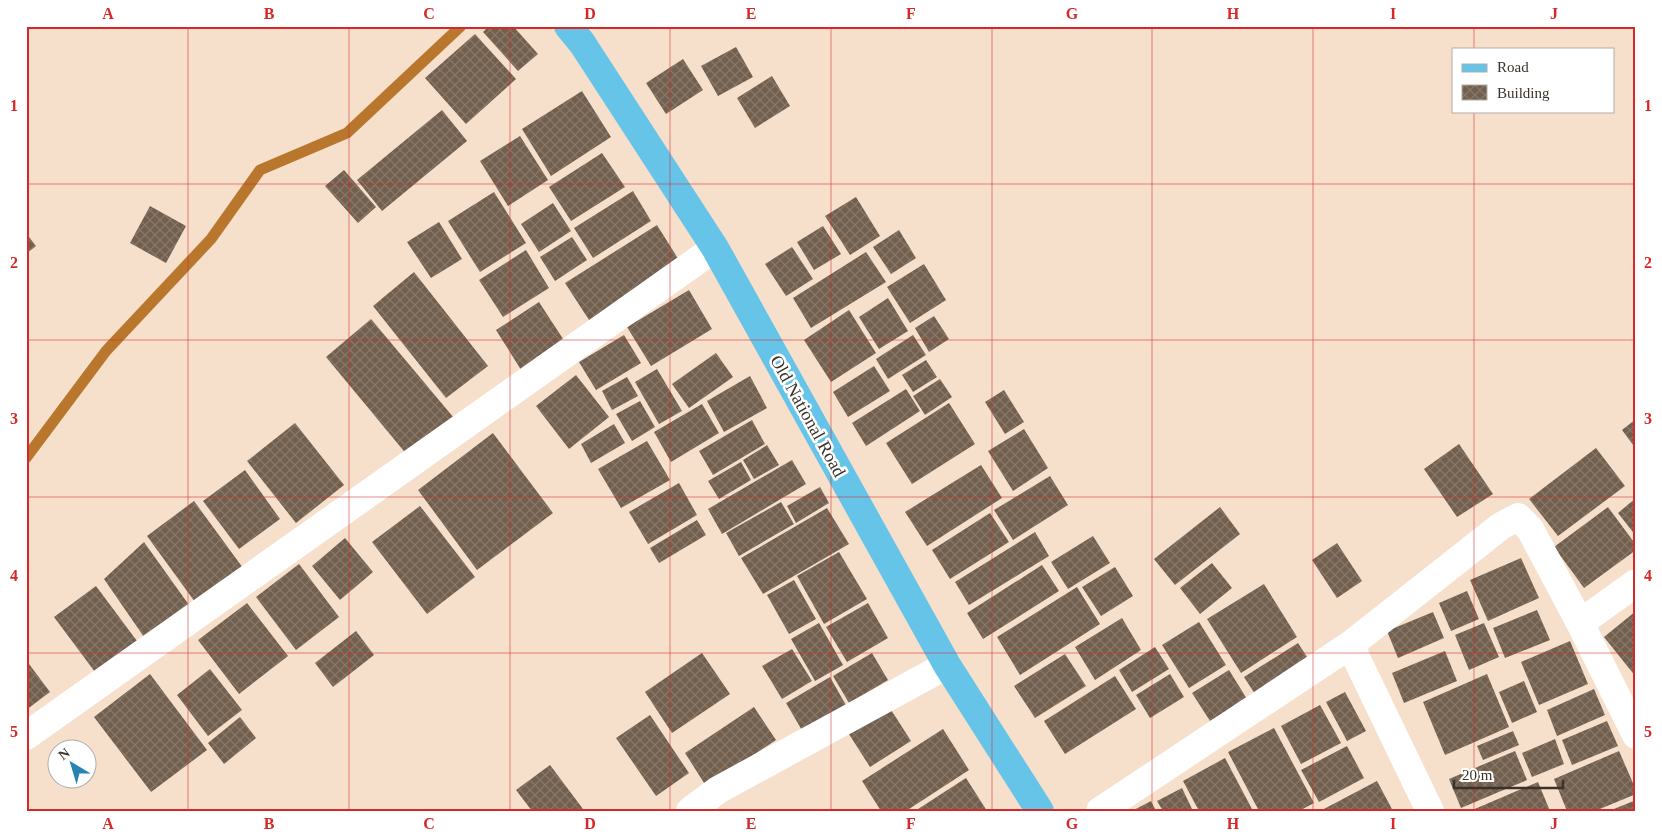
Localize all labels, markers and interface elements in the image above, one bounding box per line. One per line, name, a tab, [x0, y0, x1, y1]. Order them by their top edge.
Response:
text: A	[102, 5, 114, 22]
text: B	[264, 5, 275, 22]
text: C	[423, 5, 435, 22]
text: D	[584, 5, 596, 22]
text: E	[746, 5, 756, 22]
text: F	[906, 5, 916, 22]
text: G	[1066, 5, 1079, 22]
text: H	[1227, 5, 1240, 22]
text: I	[1390, 5, 1396, 22]
text: J	[1550, 5, 1558, 22]
legend	[1452, 48, 1614, 112]
text: Road	[1497, 59, 1529, 75]
text: Building	[1497, 85, 1550, 101]
text: 1	[10, 97, 18, 114]
text: 1	[1644, 97, 1652, 114]
text: 2	[10, 254, 18, 271]
text: 2	[1644, 254, 1652, 271]
street label: Old National Road	[766, 352, 850, 480]
text: 3	[10, 410, 18, 427]
text: 3	[1644, 410, 1652, 427]
text: 4	[10, 567, 18, 584]
text: 4	[1644, 567, 1652, 584]
text: 5	[10, 723, 18, 740]
text: 5	[1644, 723, 1652, 740]
north arrow	[48, 740, 98, 790]
text: N	[56, 745, 73, 763]
scale bar	[1454, 757, 1563, 789]
text: 20 m	[1462, 767, 1493, 783]
text: A	[102, 815, 114, 832]
text: B	[264, 815, 275, 832]
text: C	[423, 815, 435, 832]
text: D	[584, 815, 596, 832]
text: E	[746, 815, 756, 832]
text: F	[906, 815, 916, 832]
text: G	[1066, 815, 1079, 832]
text: H	[1227, 815, 1240, 832]
text: I	[1390, 815, 1396, 832]
text: J	[1550, 815, 1558, 832]

